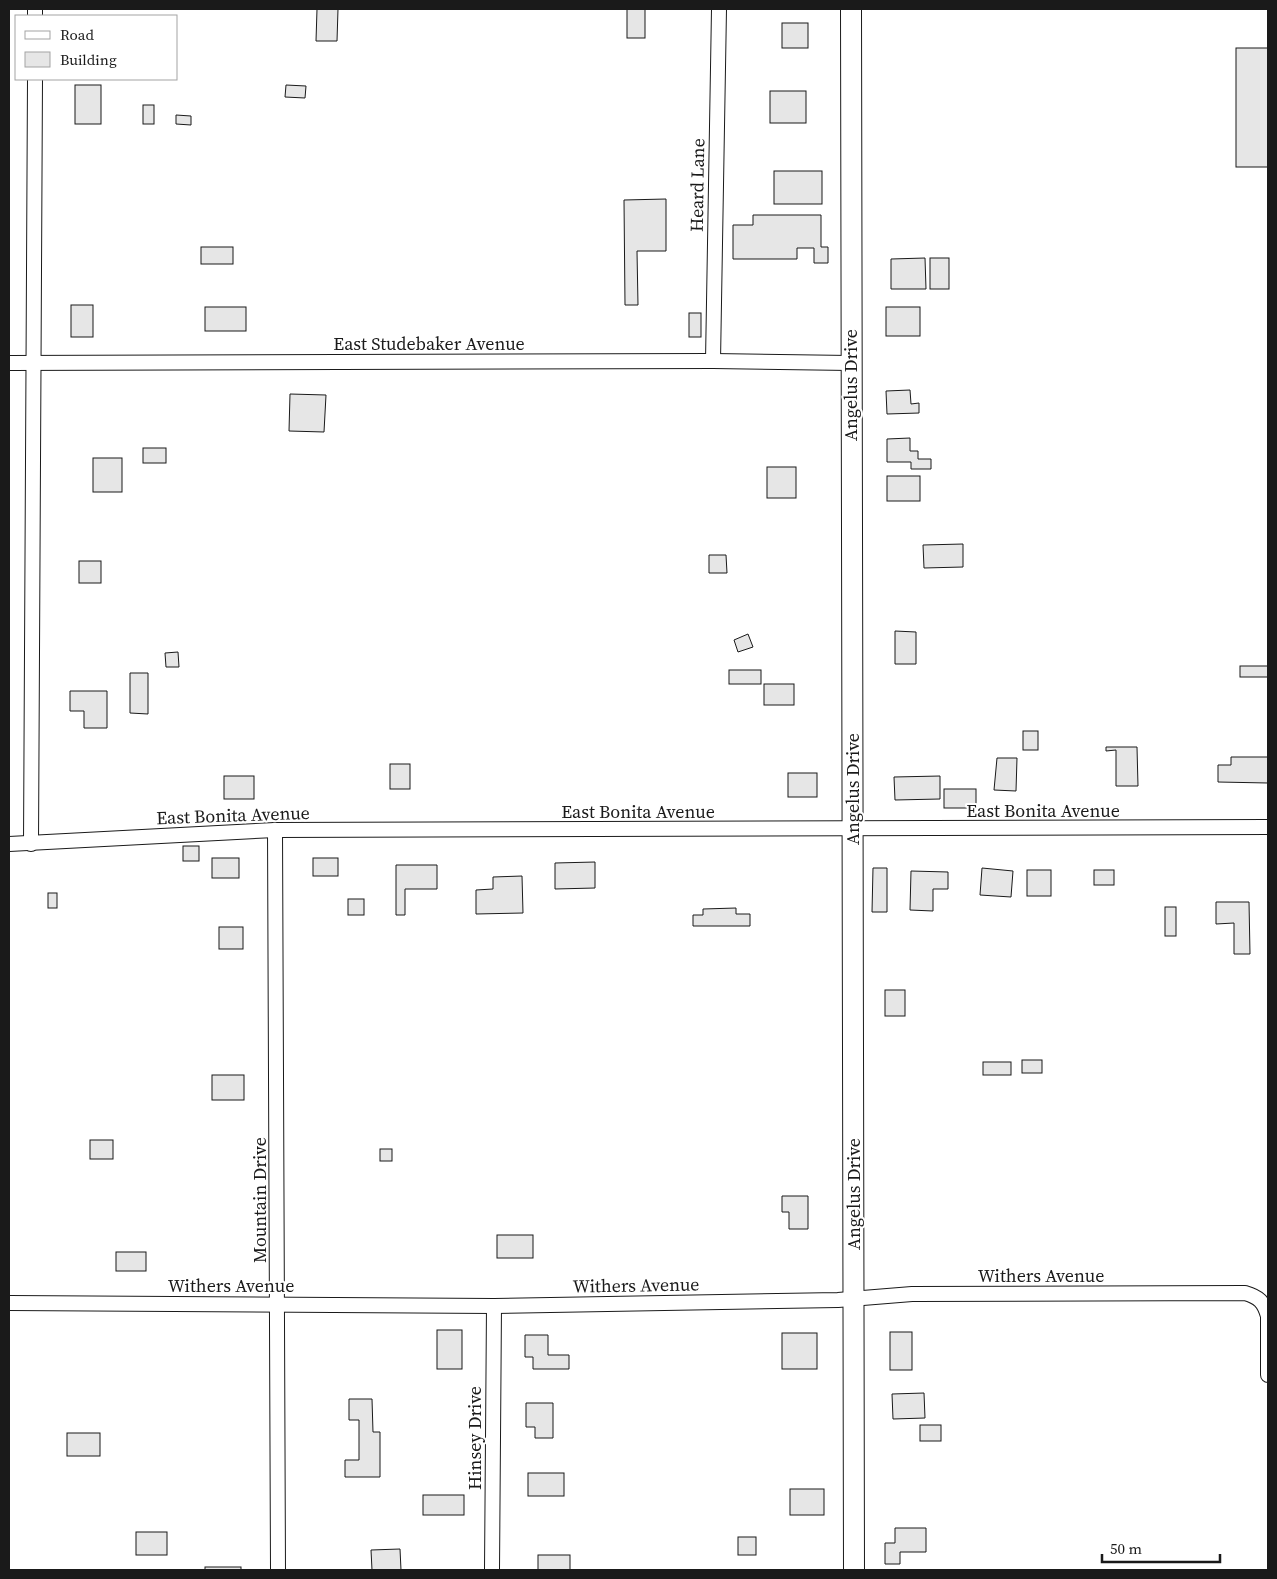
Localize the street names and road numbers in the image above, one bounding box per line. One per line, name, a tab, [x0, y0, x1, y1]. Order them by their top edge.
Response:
street label: Heard Lane	[684, 138, 710, 232]
street label: Angelus Drive	[838, 329, 863, 441]
street label: East Studebaker Avenue	[333, 331, 525, 356]
street label: Angelus Drive	[840, 733, 865, 845]
street label: East Bonita Avenue	[966, 798, 1120, 823]
street label: East Bonita Avenue	[561, 799, 715, 824]
street label: East Bonita Avenue	[156, 800, 310, 830]
street label: Mountain Drive	[247, 1137, 272, 1263]
street label: Angelus Drive	[841, 1138, 866, 1250]
street label: Withers Avenue	[978, 1263, 1104, 1288]
street label: Withers Avenue	[572, 1271, 700, 1299]
street label: Withers Avenue	[168, 1273, 294, 1298]
street label: Hinsey Drive	[462, 1386, 487, 1490]

